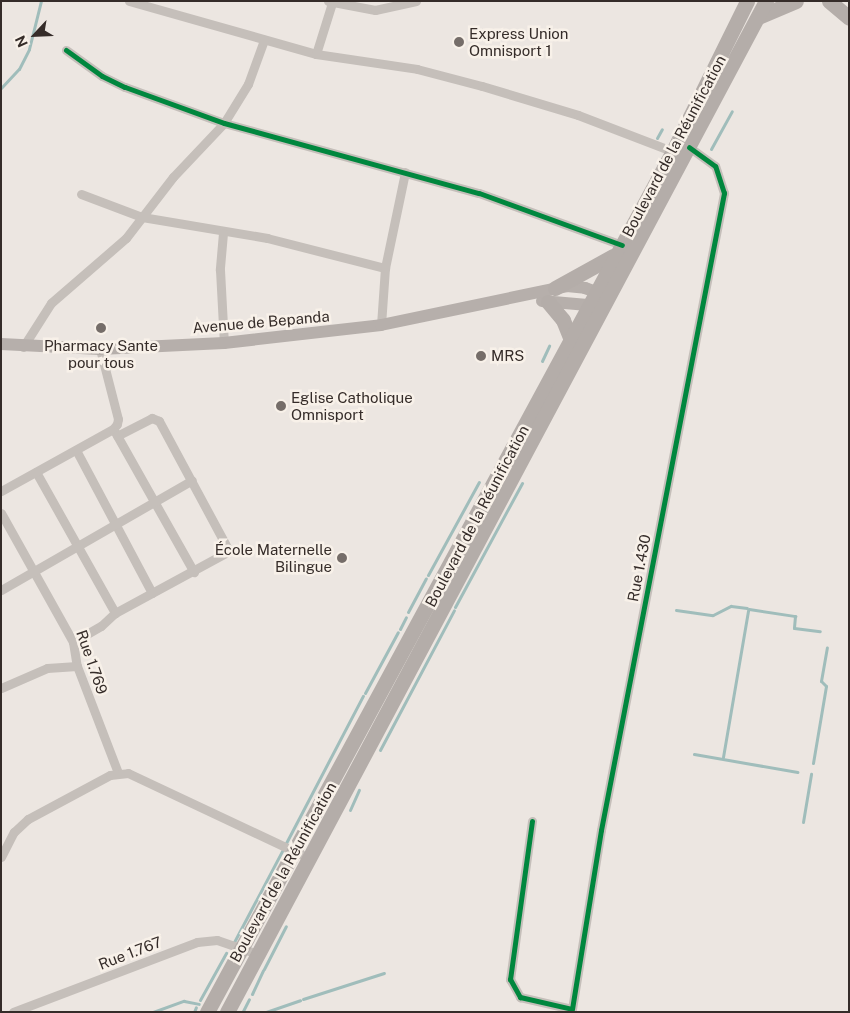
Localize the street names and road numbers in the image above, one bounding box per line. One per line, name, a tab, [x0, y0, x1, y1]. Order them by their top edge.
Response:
street label: Boulevard de la Réunification	[618, 52, 730, 240]
street label: Avenue de Bepanda	[192, 307, 330, 337]
street label: Boulevard de la Réunification	[421, 422, 533, 610]
street label: Rue 1.430	[624, 533, 654, 603]
street label: Rue 1.769	[73, 627, 111, 697]
street label: Boulevard de la Réunification	[226, 779, 340, 965]
street label: Rue 1.767	[96, 933, 164, 973]

